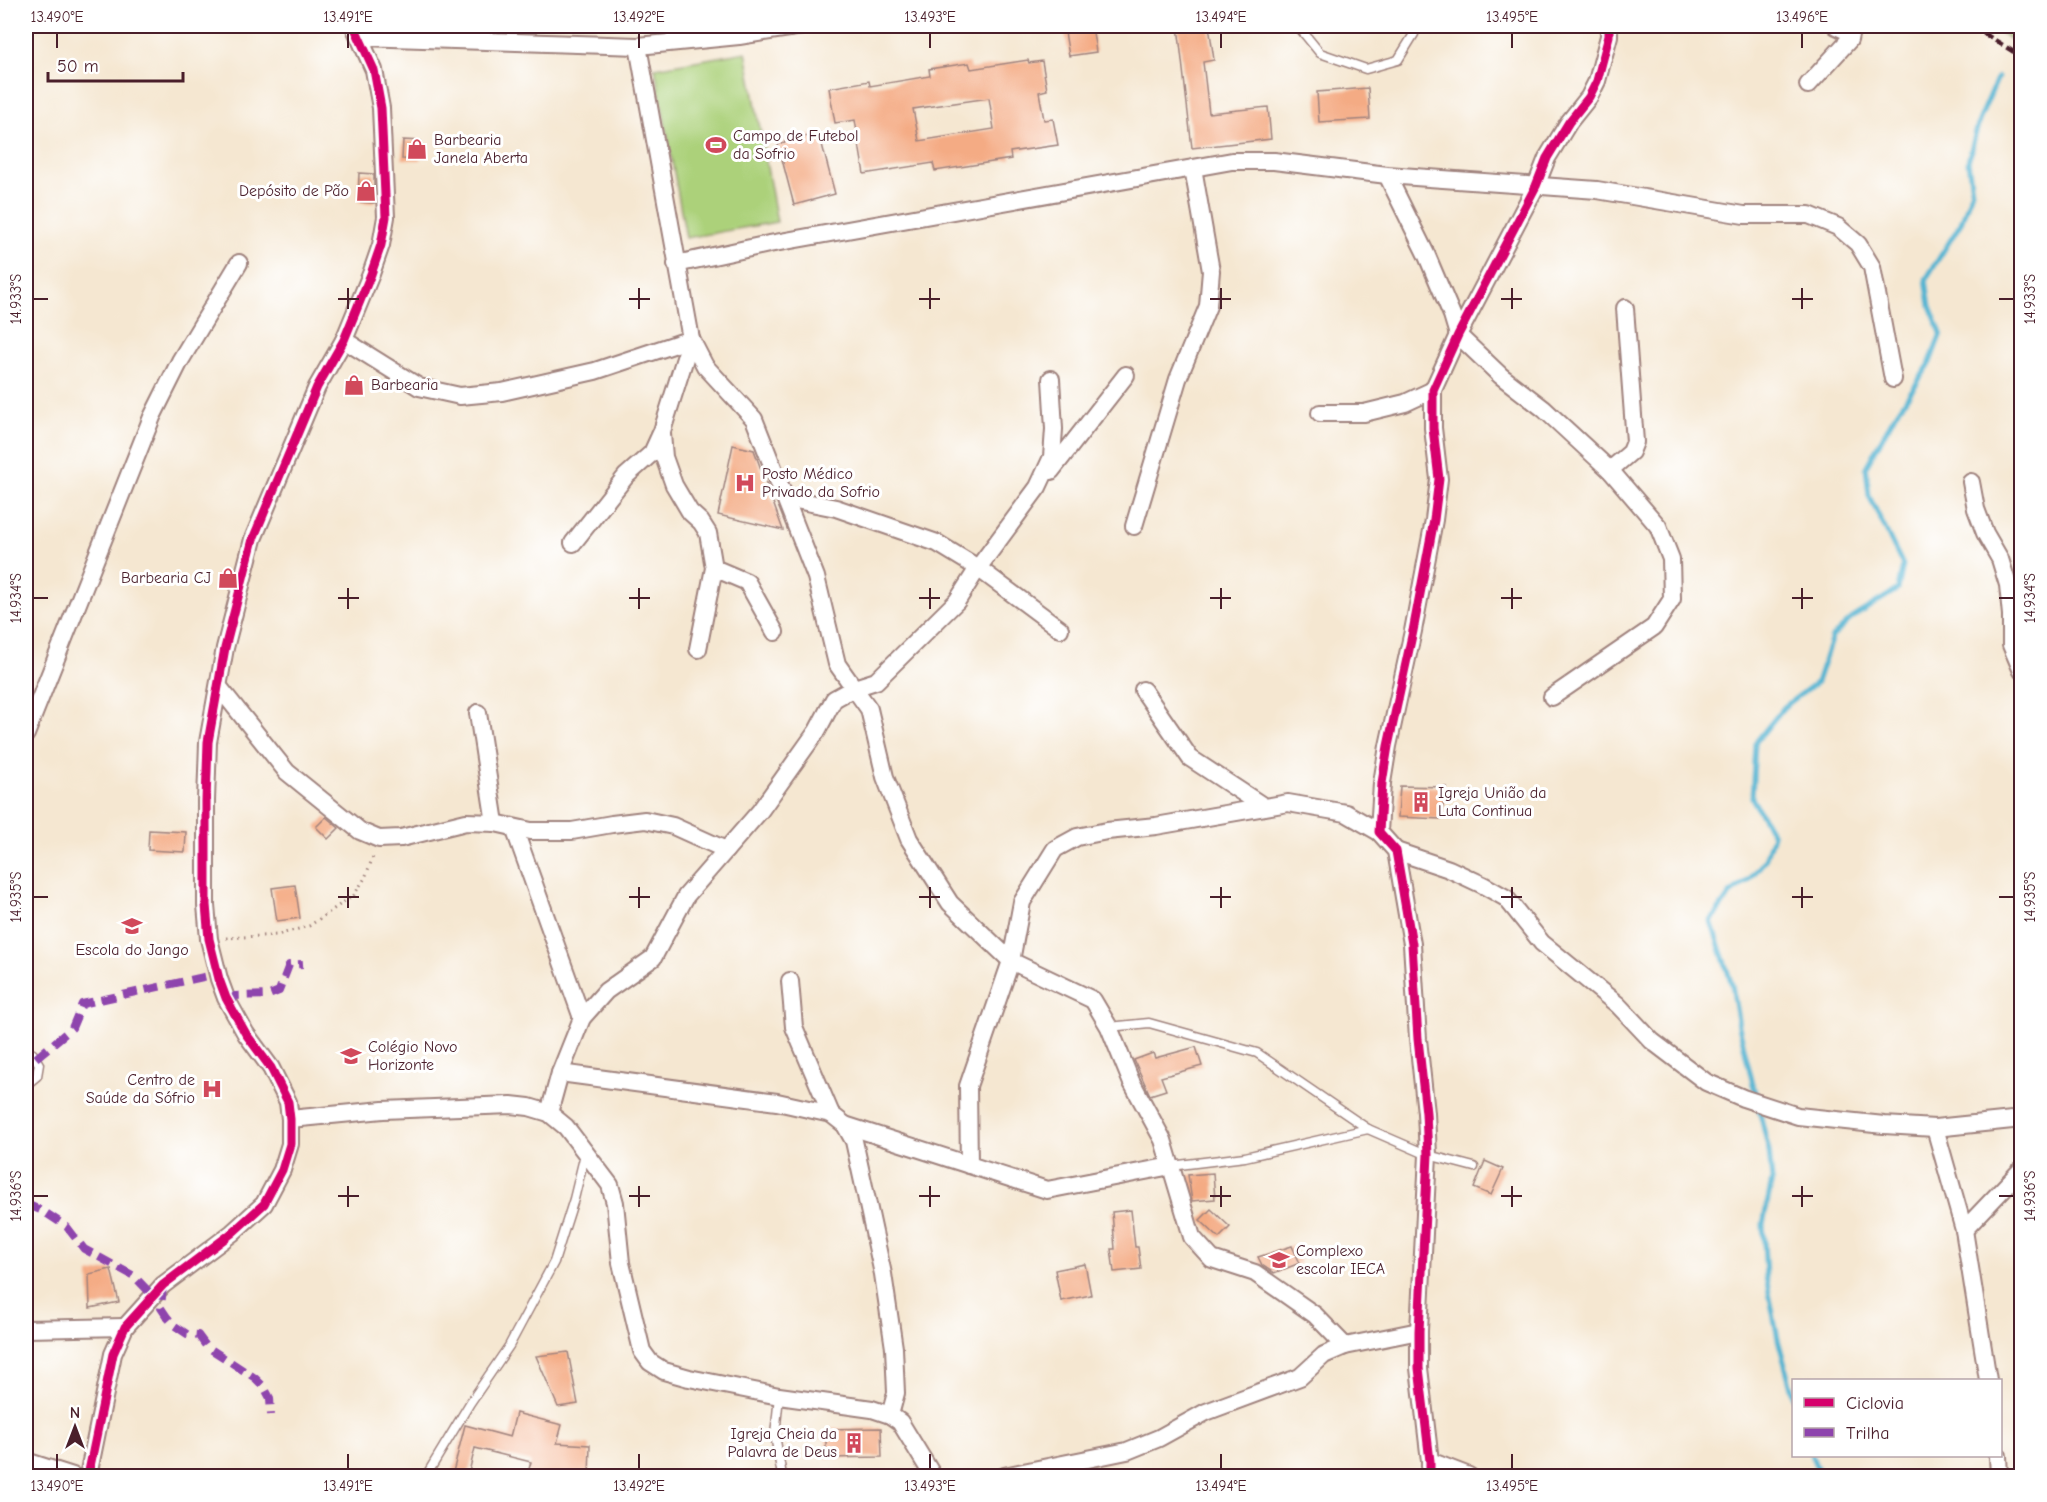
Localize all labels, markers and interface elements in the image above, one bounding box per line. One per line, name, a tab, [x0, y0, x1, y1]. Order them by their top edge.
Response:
text: 13.490°E	[31, 8, 83, 26]
text: 13.491°E	[323, 8, 373, 26]
text: 13.492°E	[613, 8, 665, 26]
text: 13.493°E	[904, 8, 956, 26]
text: 13.494°E	[1195, 8, 1247, 26]
text: 13.495°E	[1486, 8, 1538, 26]
text: 13.496°E	[1776, 8, 1828, 26]
scale bar	[48, 45, 183, 83]
text: 50 m	[57, 56, 99, 77]
place label: Campo de Futebol da Sofrio	[733, 127, 859, 163]
place label: Barbearia Janela Aberta	[434, 131, 528, 167]
sports icon: Campo de Futebol da Sofrio	[704, 133, 728, 157]
shop icon: Barbearia Janela Aberta	[405, 137, 429, 161]
shop icon: Depósito de Pão	[354, 179, 378, 203]
place label: Depósito de Pão	[239, 182, 349, 200]
text: 14.933°S	[7, 274, 25, 324]
text: 14.933°S	[2021, 274, 2039, 324]
shop icon: Barbearia	[342, 373, 366, 397]
place label: Barbearia	[371, 376, 439, 394]
place label: Posto Médico Privado da Sofrio	[762, 465, 880, 501]
hospital icon: Posto Médico Privado da Sofrio	[733, 471, 757, 495]
shop icon: Barbearia CJ	[216, 566, 240, 590]
place label: Barbearia CJ	[121, 569, 211, 587]
text: 14.934°S	[7, 573, 25, 623]
text: 14.934°S	[2021, 573, 2039, 623]
place label: Igreja União da Luta Continua	[1438, 784, 1547, 820]
building icon: Igreja União da Luta Continua	[1409, 790, 1433, 814]
text: 14.935°S	[7, 871, 25, 923]
text: 14.935°S	[2021, 871, 2039, 923]
school or university icon: Escola do Jango	[120, 914, 144, 938]
place label: Escola do Jango	[75, 941, 189, 959]
place label: Colégio Novo Horizonte	[368, 1038, 457, 1074]
school or university icon: Colégio Novo Horizonte	[339, 1044, 363, 1068]
place label: Centro de Saúde da Sófrio	[86, 1071, 195, 1107]
hospital icon: Centro de Saúde da Sófrio	[200, 1077, 224, 1101]
text: 14.936°S	[7, 1170, 25, 1222]
text: 14.936°S	[2021, 1170, 2039, 1222]
place label: Complexo escolar IECA	[1296, 1242, 1385, 1278]
school or university icon: Complexo escolar IECA	[1267, 1248, 1291, 1272]
legend	[1792, 1379, 2002, 1457]
text: Ciclovia	[1846, 1393, 1904, 1414]
north arrow	[45, 1397, 105, 1457]
text: N	[70, 1404, 80, 1422]
text: Trilha	[1846, 1423, 1890, 1444]
place label: Igreja Cheia da Palavra de Deus	[728, 1425, 837, 1461]
building icon: Igreja Cheia da Palavra de Deus	[842, 1431, 866, 1455]
text: 13.490°E	[31, 1477, 83, 1495]
text: 13.491°E	[323, 1477, 373, 1495]
text: 13.492°E	[613, 1477, 665, 1495]
text: 13.493°E	[904, 1477, 956, 1495]
text: 13.494°E	[1195, 1477, 1247, 1495]
text: 13.495°E	[1486, 1477, 1538, 1495]

